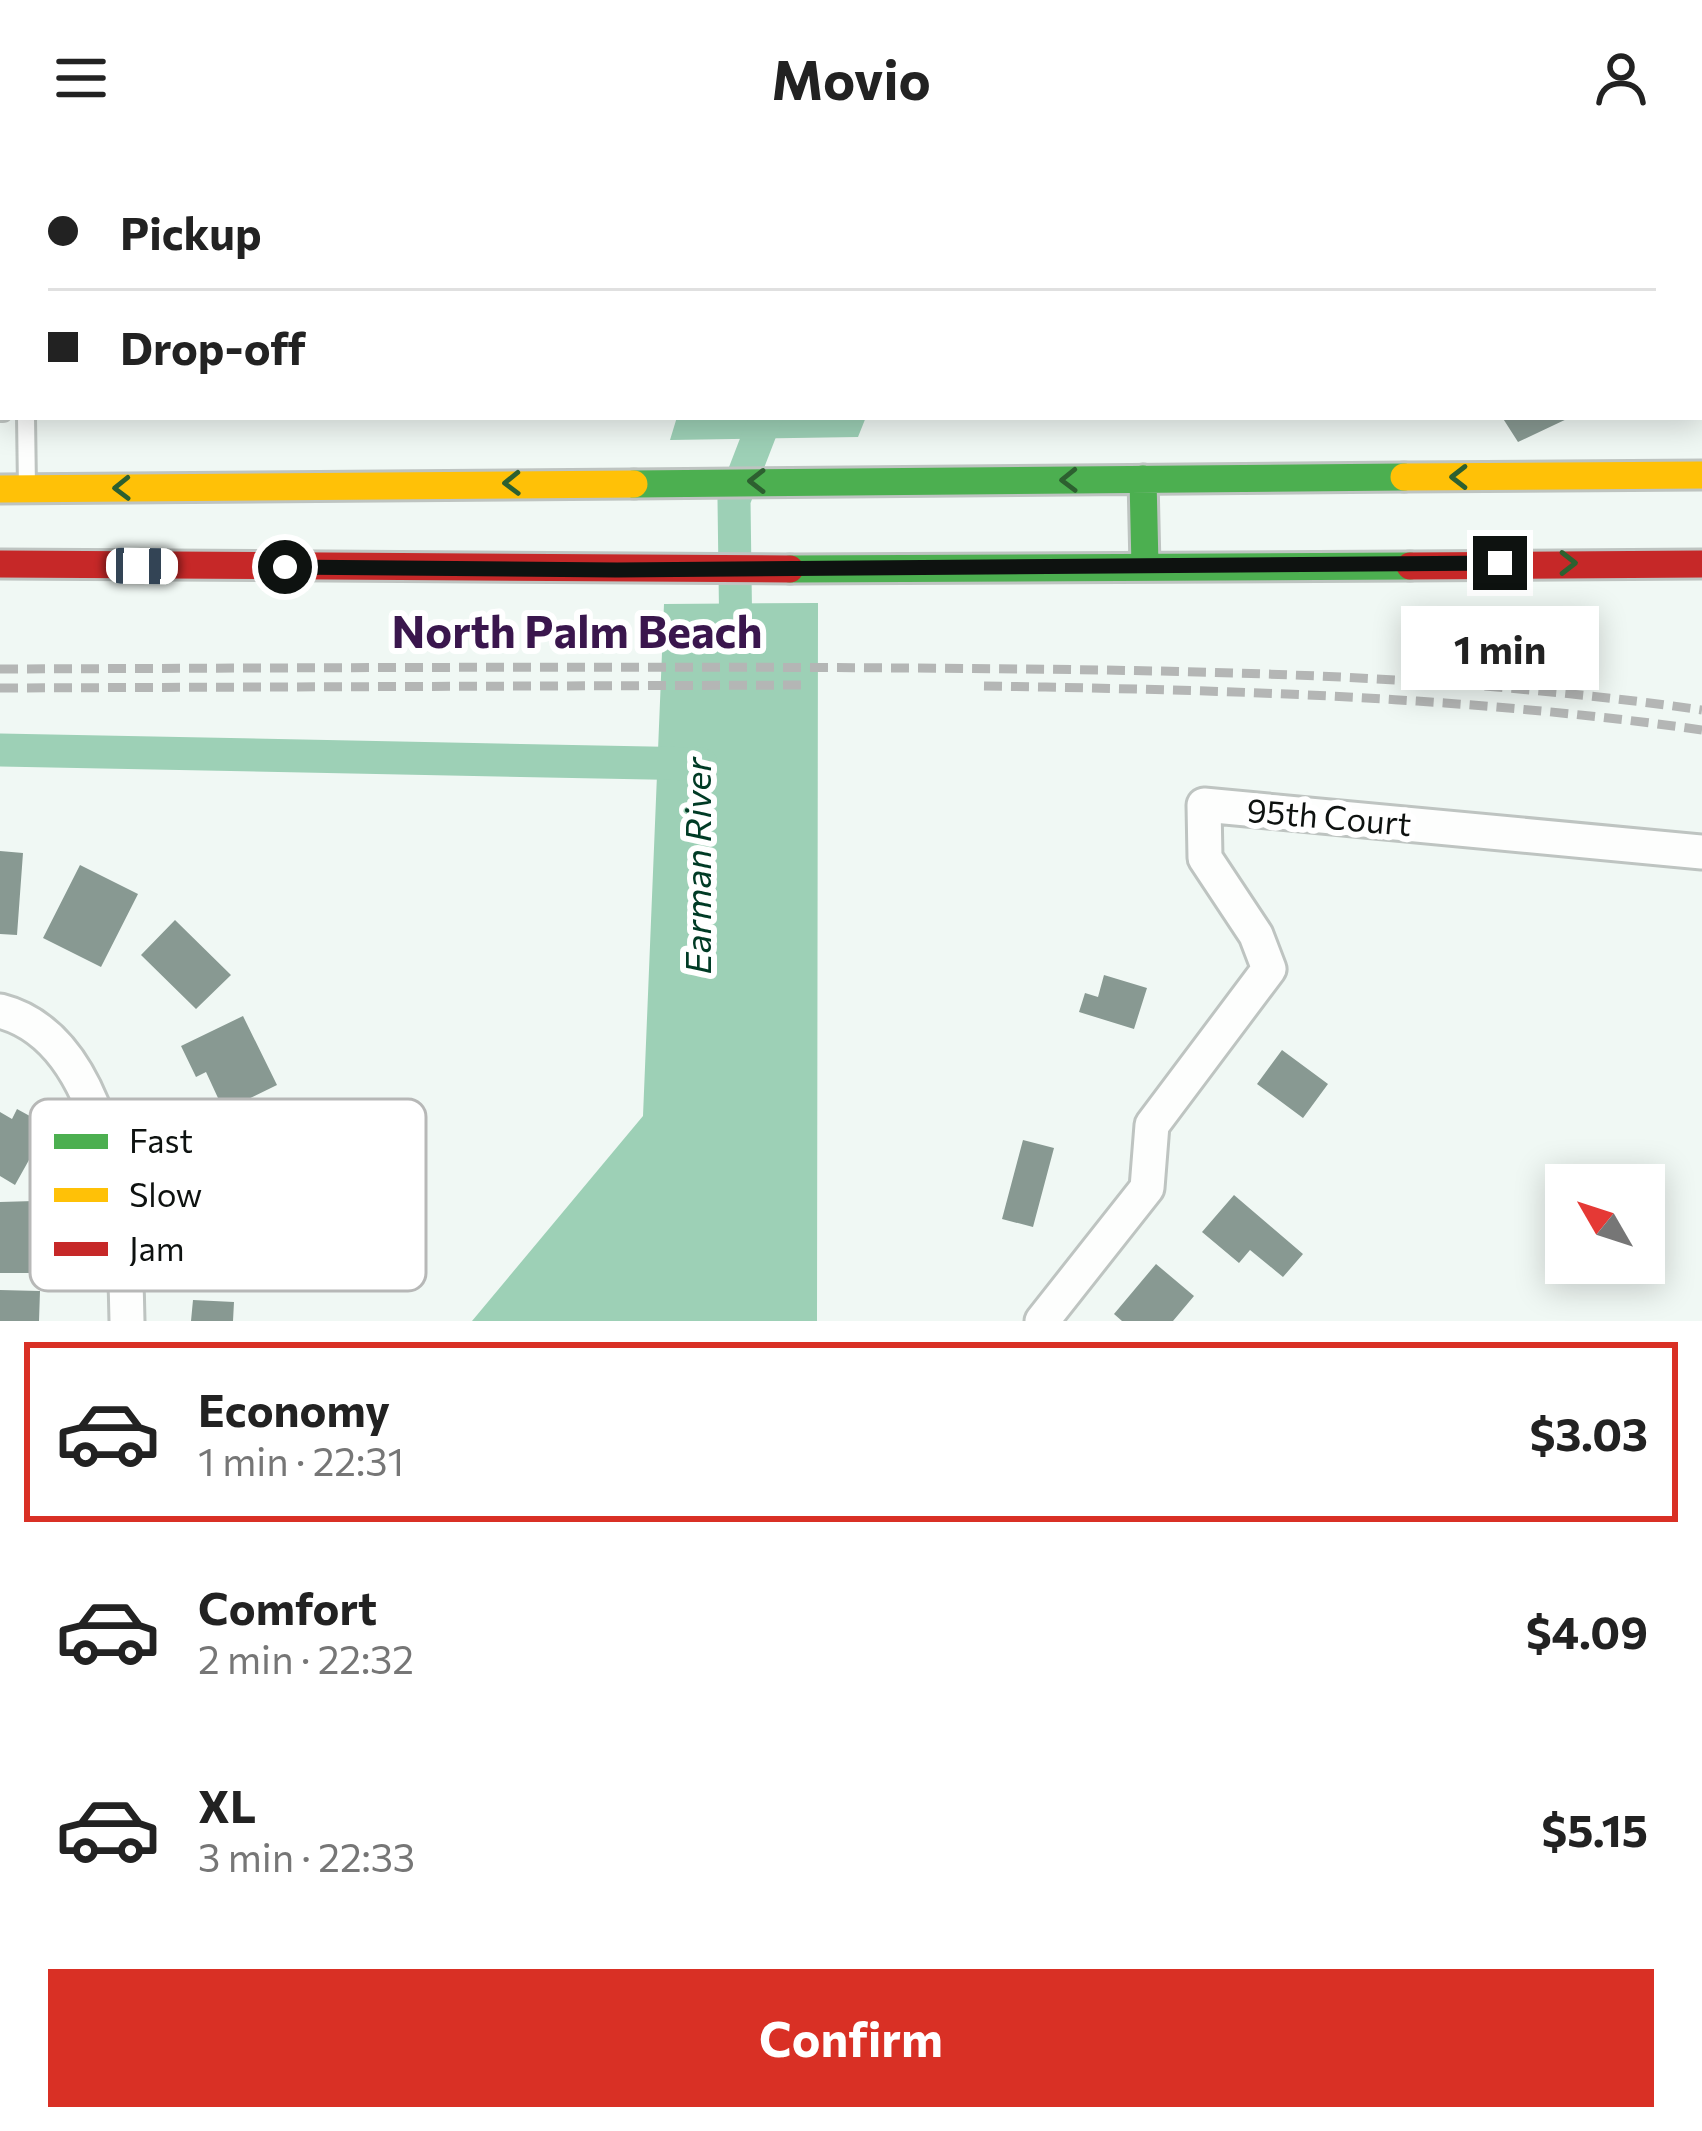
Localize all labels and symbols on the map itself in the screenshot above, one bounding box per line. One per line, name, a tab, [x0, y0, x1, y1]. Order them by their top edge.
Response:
one-way arrow	[1449, 463, 1468, 489]
one-way arrow	[1059, 467, 1077, 493]
one-way arrow	[747, 468, 765, 494]
one-way arrow	[502, 470, 520, 496]
one-way arrow	[112, 474, 131, 500]
route end	[1473, 536, 1527, 590]
route start	[258, 540, 312, 594]
car	[106, 547, 178, 585]
one-way arrow	[1560, 550, 1578, 576]
district label: North Palm Beach	[392, 602, 762, 657]
callout: 1 min	[1401, 605, 1599, 689]
water label: Earman River	[674, 756, 718, 975]
street label: 95th Court	[1245, 788, 1413, 843]
legend	[30, 1099, 426, 1291]
text: Fast	[129, 1119, 193, 1160]
north arrow	[1545, 1164, 1665, 1284]
text: Slow	[129, 1173, 202, 1214]
text: Jam	[129, 1227, 185, 1268]

